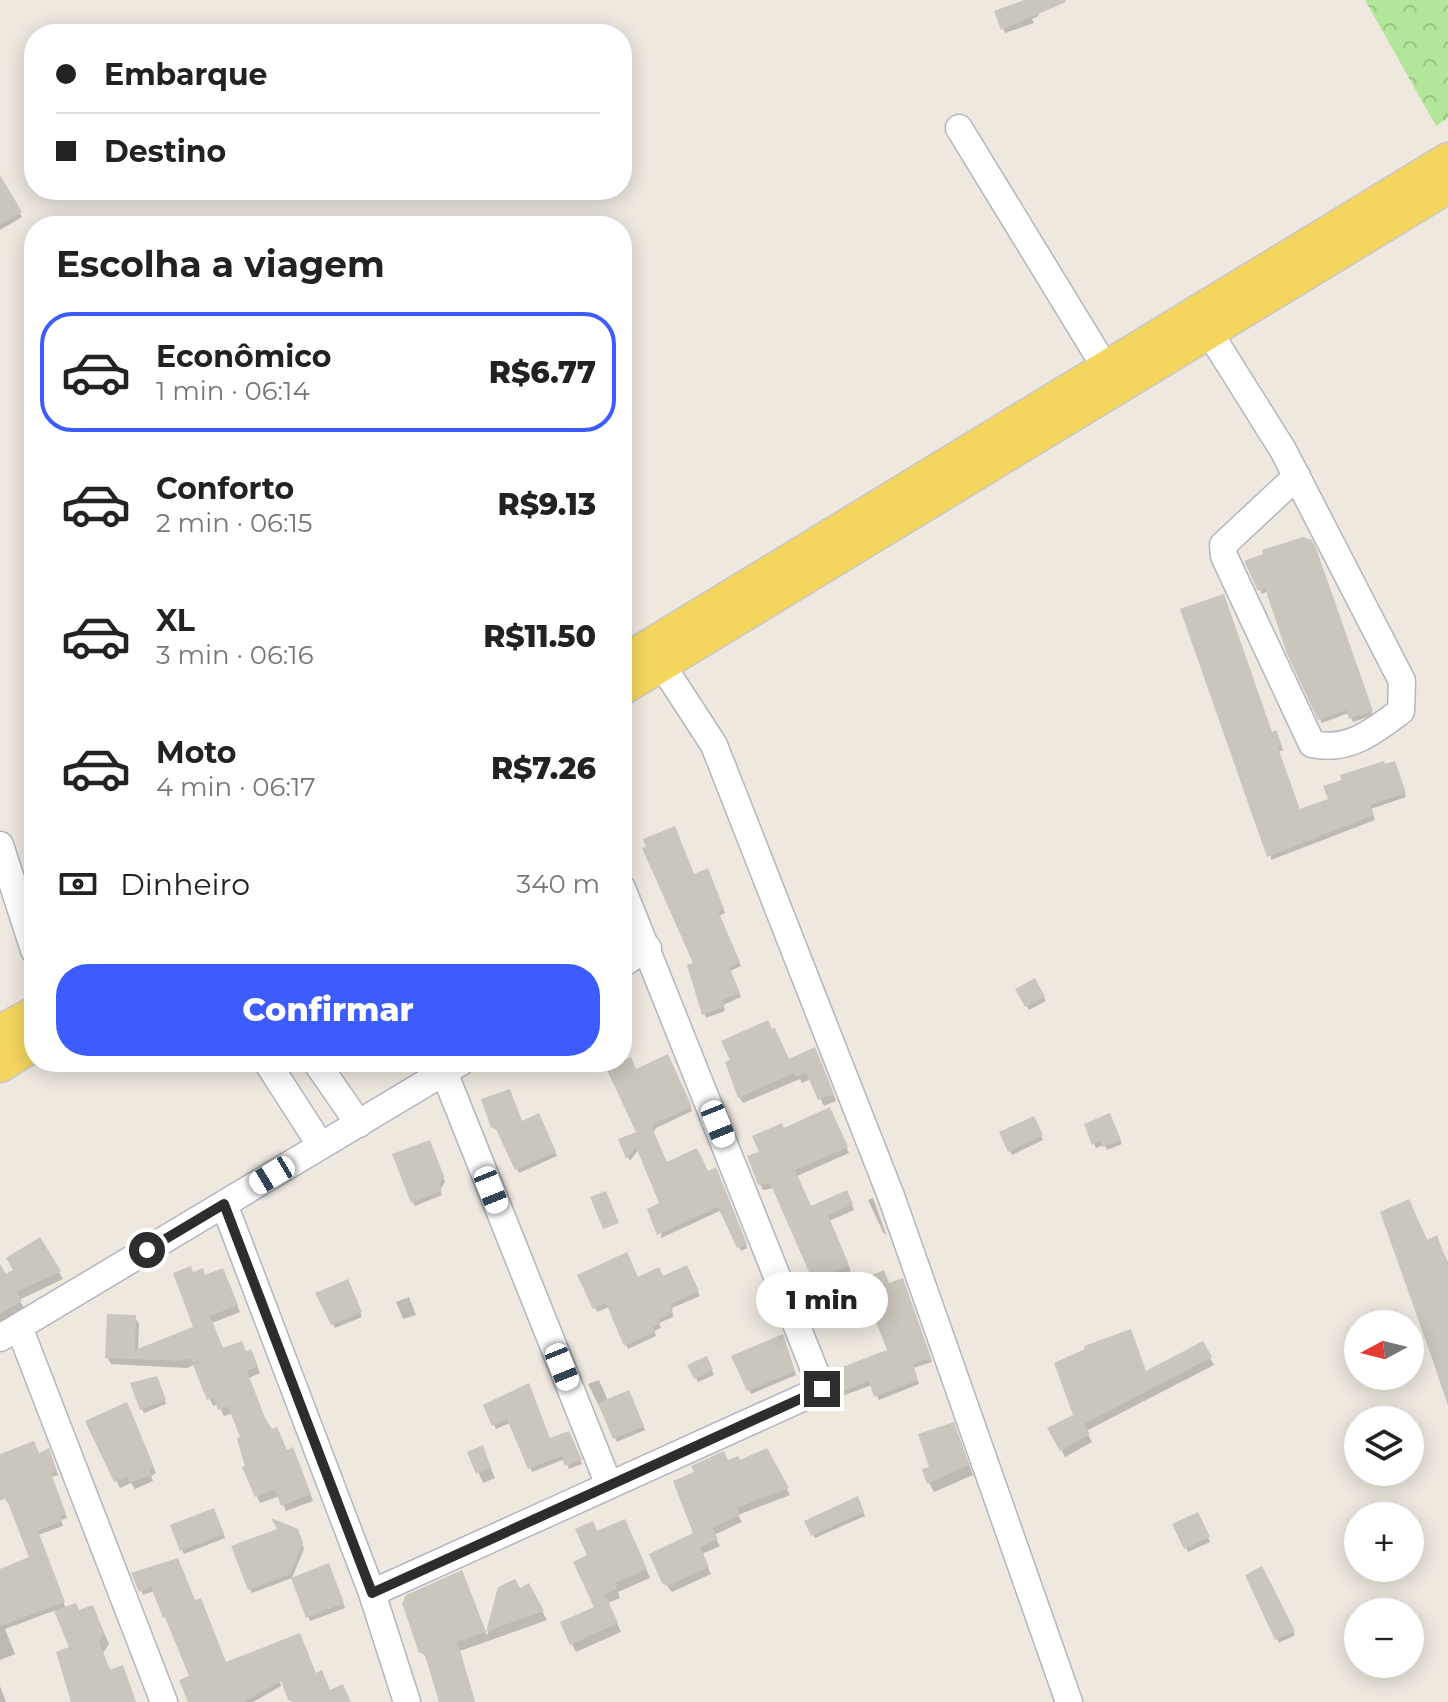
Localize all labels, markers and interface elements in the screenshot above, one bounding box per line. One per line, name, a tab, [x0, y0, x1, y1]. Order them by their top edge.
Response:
text: Embarque	[104, 56, 267, 93]
text: Destino	[104, 133, 226, 170]
text: Escolha a viagem	[56, 242, 385, 286]
icon: car	[60, 336, 132, 408]
text: Econômico	[156, 338, 331, 375]
text: R$6.77	[489, 354, 596, 391]
text: 1 min · 06:14	[156, 375, 310, 407]
icon: car	[60, 468, 132, 540]
text: Conforto	[156, 470, 294, 507]
text: R$9.13	[497, 486, 596, 523]
text: 2 min · 06:15	[156, 507, 313, 539]
icon: car	[60, 600, 132, 672]
text: XL	[156, 602, 195, 639]
text: R$11.50	[483, 618, 596, 655]
text: 3 min · 06:16	[156, 639, 314, 671]
icon: car	[60, 732, 132, 804]
text: Moto	[156, 734, 237, 771]
text: R$7.26	[491, 750, 596, 787]
text: 4 min · 06:17	[156, 771, 316, 803]
icon: cash	[56, 862, 100, 906]
text: Dinheiro	[120, 866, 250, 903]
text: 340 m	[517, 868, 600, 900]
button: Confirmar	[56, 964, 600, 1056]
car	[698, 1097, 738, 1151]
car	[245, 1152, 299, 1198]
car	[471, 1163, 511, 1217]
route start	[129, 1232, 165, 1268]
callout: 1 min	[756, 1273, 888, 1329]
text: 1 min	[786, 1284, 858, 1316]
north arrow	[1344, 1310, 1424, 1390]
map controls	[1344, 1310, 1424, 1678]
car	[542, 1340, 582, 1394]
route end	[804, 1371, 840, 1407]
button: layers	[1344, 1406, 1424, 1486]
button: +	[1344, 1502, 1424, 1582]
button: −	[1344, 1598, 1424, 1678]

